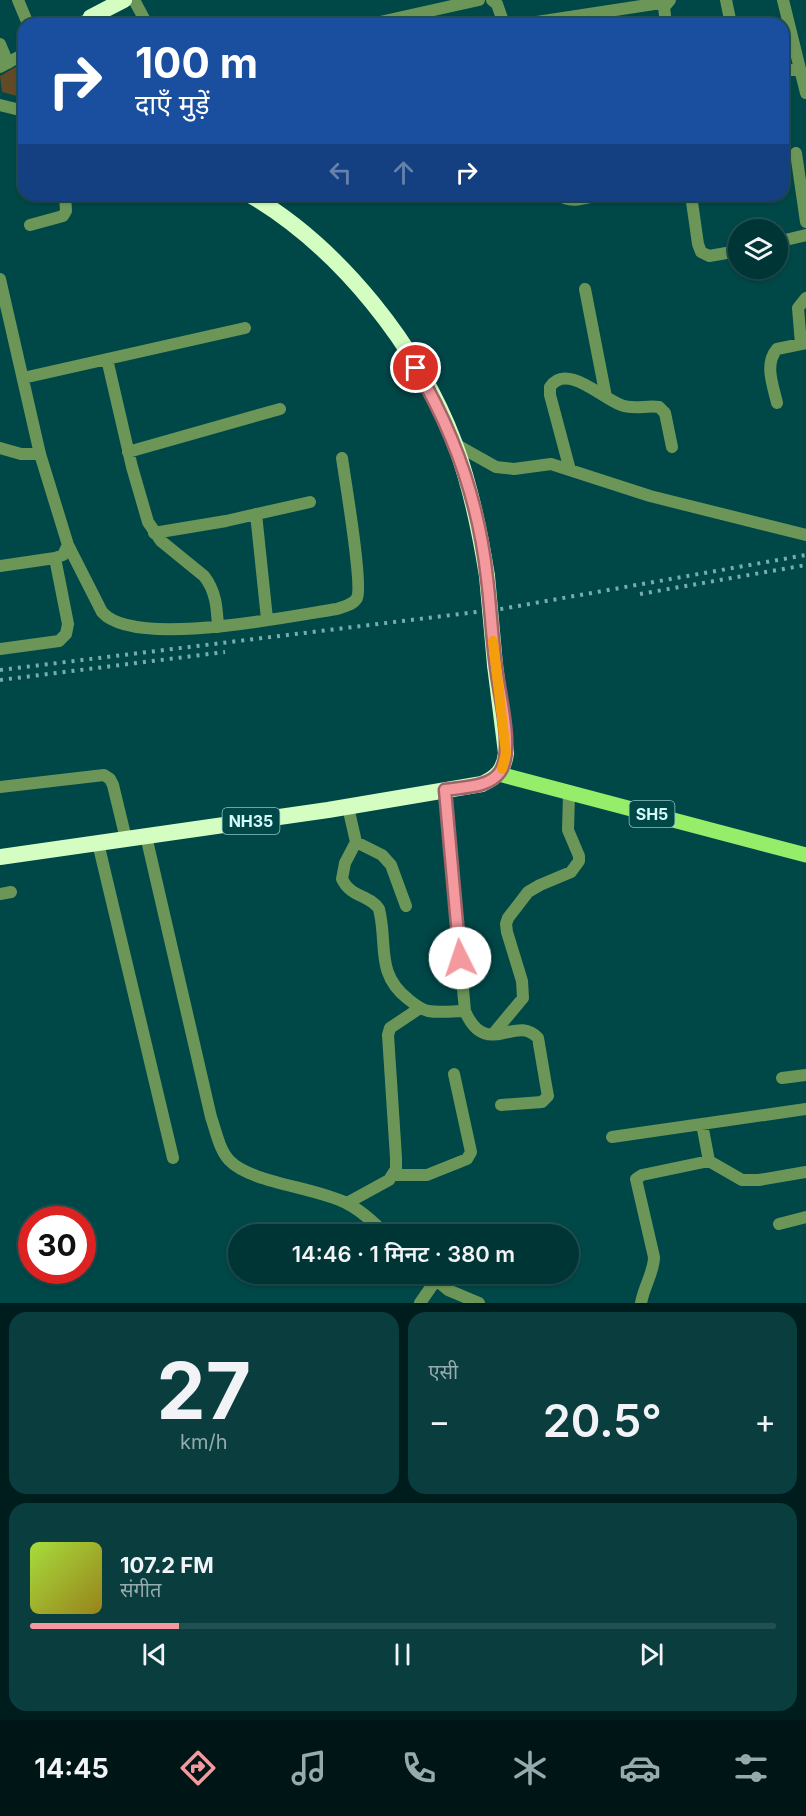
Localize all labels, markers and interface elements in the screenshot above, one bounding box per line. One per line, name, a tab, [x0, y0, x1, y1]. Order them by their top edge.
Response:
text: 100 m	[135, 37, 258, 88]
icon: right	[36, 42, 114, 120]
text: दाएँ मुड़ें	[135, 88, 209, 121]
icon: left	[324, 156, 357, 189]
icon: ahead	[387, 156, 420, 189]
icon: right	[450, 156, 483, 189]
map controls	[728, 219, 788, 279]
button: layers	[728, 219, 788, 279]
pin	[390, 342, 441, 393]
icon: arrive	[399, 351, 432, 384]
road number: SH5	[630, 801, 674, 827]
road number: NH35	[222, 808, 280, 834]
position arrow	[428, 926, 492, 990]
speed limit sign: 30	[18, 1206, 96, 1284]
text: 14:46 · 1 मिनट · 380 m	[292, 1241, 515, 1267]
text: 27	[157, 1343, 251, 1438]
text: एसी	[429, 1360, 458, 1384]
text: 20.5°	[543, 1393, 662, 1448]
text: −	[429, 1401, 450, 1441]
text: +	[754, 1401, 776, 1441]
text: km/h	[180, 1430, 228, 1454]
text: 107.2 FM	[120, 1552, 214, 1578]
text: संगीत	[120, 1578, 161, 1602]
icon: previous	[138, 1638, 171, 1671]
icon: pause	[386, 1638, 419, 1671]
icon: next	[635, 1638, 668, 1671]
icon: directions	[177, 1747, 219, 1789]
icon: music	[288, 1747, 330, 1789]
icon: phone	[398, 1747, 440, 1789]
icon: climate	[509, 1747, 551, 1789]
icon: car	[619, 1747, 661, 1789]
icon: filters	[730, 1747, 772, 1789]
text: 14:45	[34, 1752, 109, 1785]

